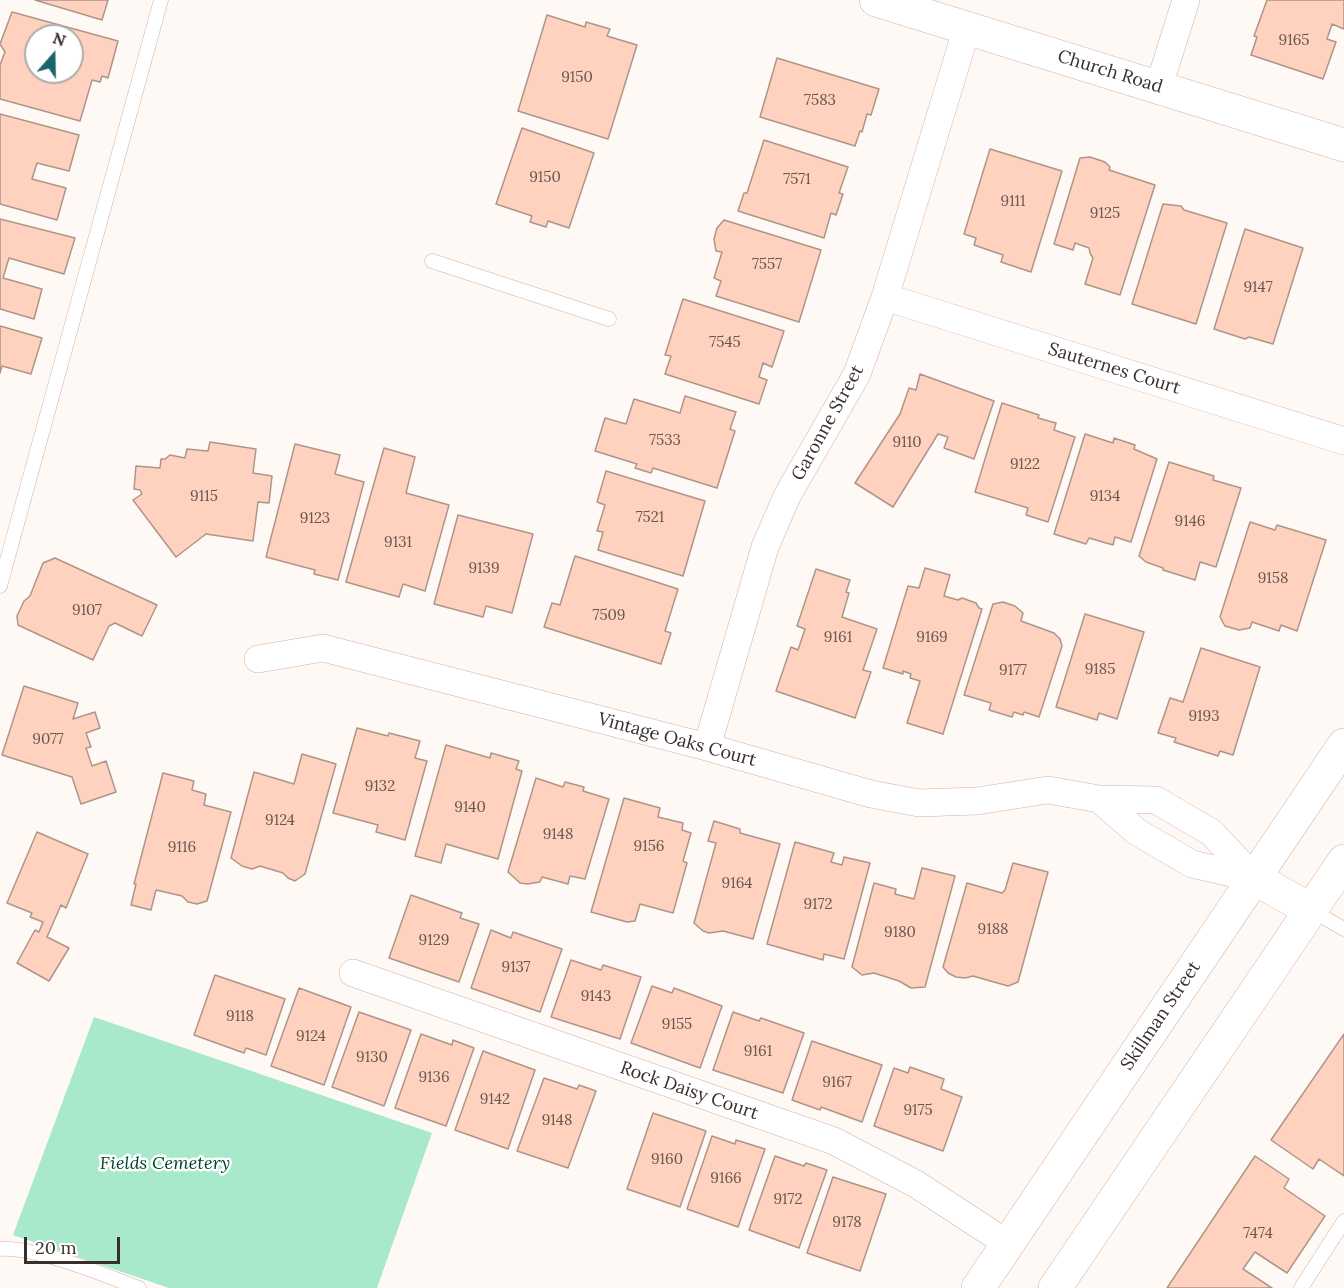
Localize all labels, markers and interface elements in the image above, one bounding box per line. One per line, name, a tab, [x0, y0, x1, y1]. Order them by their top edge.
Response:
north arrow	[24, 24, 84, 84]
text: N	[50, 27, 69, 50]
house number: 9165	[1279, 32, 1309, 50]
street label: Church Road	[1055, 46, 1165, 98]
house number: 9150	[561, 69, 593, 87]
house number: 7583	[804, 92, 836, 110]
house number: 9150	[529, 169, 561, 187]
house number: 7571	[783, 171, 811, 189]
house number: 9111	[1000, 193, 1026, 211]
house number: 9125	[1090, 205, 1120, 223]
house number: 7557	[752, 256, 782, 274]
house number: 9147	[1243, 279, 1273, 297]
house number: 7545	[709, 334, 741, 352]
street label: Sauternes Court	[1045, 339, 1183, 399]
street label: Garonne Street	[787, 362, 869, 484]
house number: 7533	[649, 432, 681, 450]
house number: 9110	[893, 434, 921, 452]
house number: 9122	[1010, 456, 1040, 474]
house number: 9115	[190, 488, 218, 506]
house number: 9134	[1090, 488, 1120, 506]
house number: 7521	[636, 509, 664, 527]
house number: 9123	[300, 510, 330, 528]
house number: 9146	[1175, 513, 1205, 531]
house number: 9131	[384, 534, 412, 552]
house number: 9139	[468, 560, 500, 578]
house number: 9158	[1258, 570, 1288, 588]
house number: 9107	[72, 602, 102, 620]
house number: 7509	[592, 607, 626, 625]
house number: 9161	[824, 629, 852, 647]
house number: 9169	[916, 629, 948, 647]
house number: 9185	[1085, 661, 1115, 679]
house number: 9177	[999, 662, 1027, 680]
street label: Vintage Oaks Court	[595, 708, 759, 772]
house number: 9193	[1188, 708, 1220, 726]
house number: 9077	[32, 731, 64, 749]
house number: 9132	[365, 778, 395, 796]
house number: 9140	[454, 799, 486, 817]
house number: 9124	[265, 812, 295, 830]
house number: 9148	[543, 826, 573, 844]
house number: 9156	[634, 838, 664, 856]
house number: 9116	[168, 839, 196, 857]
house number: 9164	[722, 875, 752, 893]
house number: 9172	[803, 896, 833, 914]
house number: 9188	[978, 921, 1008, 939]
house number: 9180	[884, 924, 916, 942]
house number: 9129	[419, 932, 449, 950]
street label: Skillman Street	[1117, 957, 1205, 1075]
house number: 9137	[501, 959, 531, 977]
house number: 9143	[581, 988, 611, 1006]
house number: 9118	[226, 1008, 254, 1026]
house number: 9155	[662, 1016, 692, 1034]
house number: 9124	[296, 1028, 326, 1046]
house number: 9161	[744, 1043, 772, 1061]
house number: 9130	[356, 1049, 388, 1067]
street label: Rock Daisy Court	[617, 1057, 761, 1125]
house number: 9136	[418, 1069, 450, 1087]
house number: 9167	[822, 1074, 852, 1092]
house number: 9142	[480, 1091, 510, 1109]
house number: 9175	[903, 1102, 933, 1120]
house number: 9148	[542, 1112, 572, 1130]
house number: 9160	[651, 1151, 683, 1169]
park label: Fields Cemetery	[100, 1153, 230, 1175]
house number: 9166	[710, 1170, 742, 1188]
house number: 9172	[773, 1191, 803, 1209]
house number: 9178	[832, 1214, 862, 1232]
scale bar	[27, 1225, 123, 1263]
house number: 7474	[1243, 1225, 1273, 1243]
text: 20 m	[35, 1236, 77, 1259]

